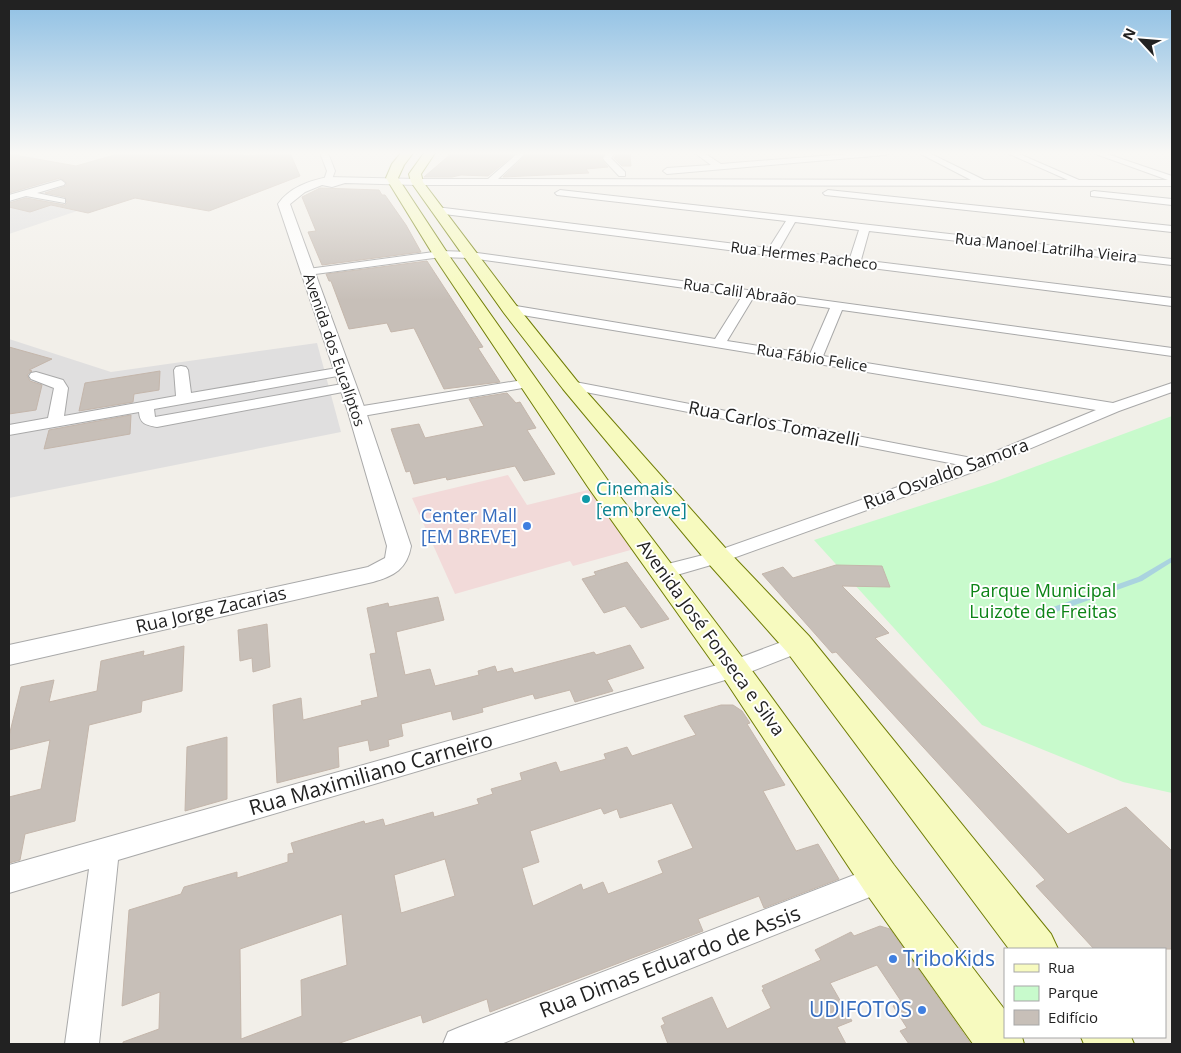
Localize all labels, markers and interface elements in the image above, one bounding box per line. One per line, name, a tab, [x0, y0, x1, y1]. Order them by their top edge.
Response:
north arrow	[1116, 15, 1166, 65]
text: N	[1118, 25, 1140, 43]
street label: Rua Manoel Latrilha Vieira	[954, 228, 1138, 267]
street label: Rua Hermes Pacheco	[729, 236, 879, 274]
street label: Avenida dos Eucalíptos	[299, 271, 371, 429]
street label: Rua Calil Abraão	[682, 273, 798, 309]
street label: Rua Fábio Felice	[755, 338, 869, 376]
street label: Rua Carlos Tomazelli	[687, 395, 862, 451]
street label: Rua Osvaldo Samora	[860, 432, 1032, 514]
place label: Cinemais [em breve]	[596, 476, 687, 521]
marker: Cinemais [em breve]	[580, 493, 592, 505]
place label: Center Mall [EM BREVE]	[421, 503, 517, 548]
marker: Center Mall [EM BREVE]	[521, 520, 533, 532]
street label: Avenida José Fonseca e Silva	[633, 535, 791, 740]
park label: Parque Municipal Luizote de Freitas	[969, 578, 1117, 623]
street label: Rua Jorge Zacarias	[133, 580, 288, 638]
street label: Rua Maximiliano Carneiro	[246, 725, 496, 821]
street label: Rua Dimas Eduardo de Assis	[535, 898, 804, 1024]
place label: TriboKids	[903, 944, 995, 972]
legend	[1004, 948, 1166, 1038]
marker: TriboKids	[887, 953, 899, 965]
text: Rua	[1048, 957, 1075, 977]
text: Parque	[1048, 982, 1098, 1002]
place label: UDIFOTOS	[809, 995, 912, 1023]
marker: UDIFOTOS	[916, 1004, 928, 1016]
text: Edifício	[1048, 1007, 1098, 1027]

